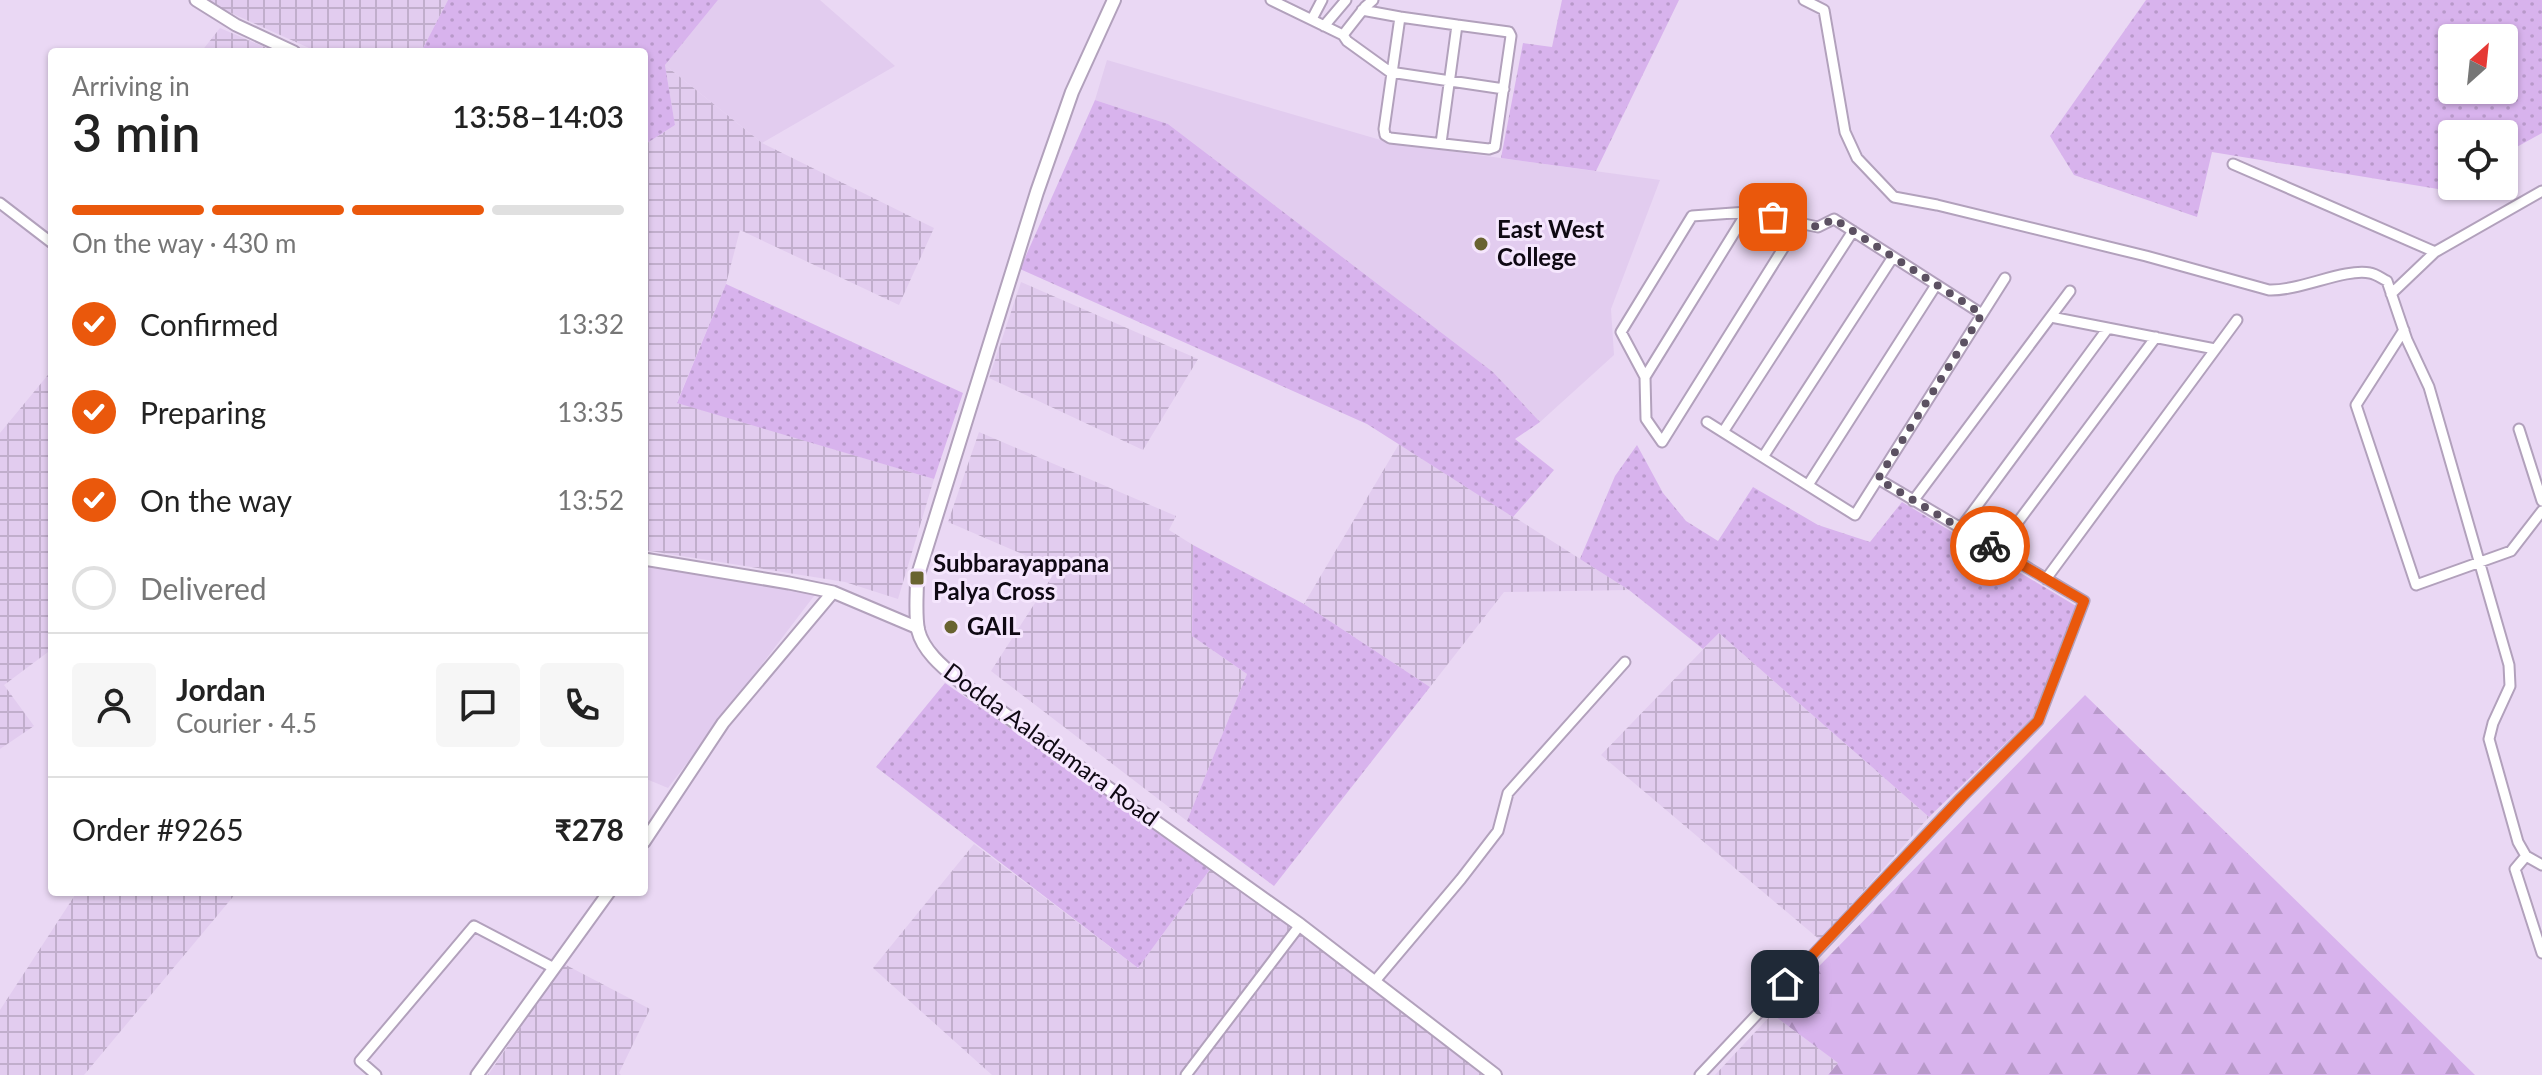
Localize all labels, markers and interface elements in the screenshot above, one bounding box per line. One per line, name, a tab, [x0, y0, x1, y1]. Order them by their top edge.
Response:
north arrow	[2438, 24, 2518, 104]
map controls	[2438, 24, 2518, 200]
text: Arriving in	[72, 70, 190, 102]
text: 13:58–14:03	[452, 98, 624, 134]
text: 3 min	[72, 101, 200, 163]
button: locate	[2438, 120, 2518, 200]
pin	[1739, 183, 1807, 251]
icon: bag	[1751, 195, 1795, 239]
place label: East West College	[1497, 214, 1604, 271]
text: On the way · 430 m	[72, 227, 296, 259]
marker: East West College	[1472, 235, 1490, 253]
icon: check	[72, 302, 116, 346]
text: Confirmed	[140, 306, 279, 342]
text: 13:32	[557, 308, 624, 340]
icon: check	[72, 390, 116, 434]
text: Preparing	[140, 394, 266, 430]
text: 13:35	[557, 396, 624, 428]
icon: check	[72, 478, 116, 522]
text: On the way	[140, 482, 292, 518]
text: 13:52	[557, 484, 624, 516]
courier	[1950, 506, 2030, 586]
icon: bike	[1968, 524, 2012, 568]
place label: Subbarayappana Palya Cross	[933, 548, 1109, 605]
marker: Subbarayappana Palya Cross	[908, 569, 926, 587]
text: Delivered	[140, 570, 267, 606]
place label: GAIL	[967, 611, 1021, 640]
marker: GAIL	[942, 618, 960, 636]
street label: Dodda Aaladamara Road	[939, 656, 1165, 831]
button: person	[72, 663, 156, 747]
button: chat	[436, 663, 520, 747]
button: phone	[540, 663, 624, 747]
text: Jordan	[176, 671, 266, 707]
text: Courier · 4.5	[176, 707, 317, 739]
text: Order #9265	[72, 811, 244, 847]
text: ₹278	[554, 811, 624, 847]
pin	[1751, 950, 1819, 1018]
icon: home	[1763, 962, 1807, 1006]

